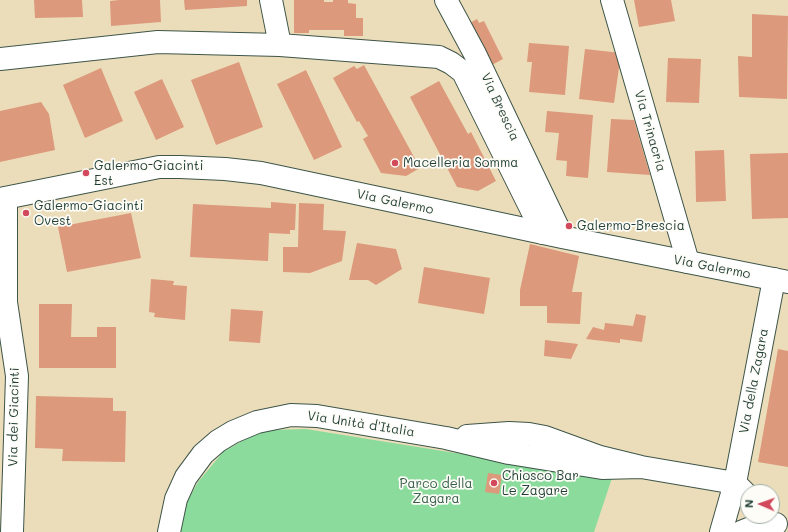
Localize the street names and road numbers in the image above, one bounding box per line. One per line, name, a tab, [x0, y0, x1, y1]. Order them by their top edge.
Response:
street label: Via Brescia	[477, 70, 523, 144]
street label: Via Trinacria	[631, 89, 669, 173]
street label: Via Galermo	[355, 186, 435, 218]
street label: Via Galermo	[672, 252, 752, 282]
street label: Via della Zagara	[736, 327, 772, 435]
street label: Via dei Giacinti	[5, 367, 23, 467]
street label: Via Unità d'Italia	[306, 408, 416, 440]

